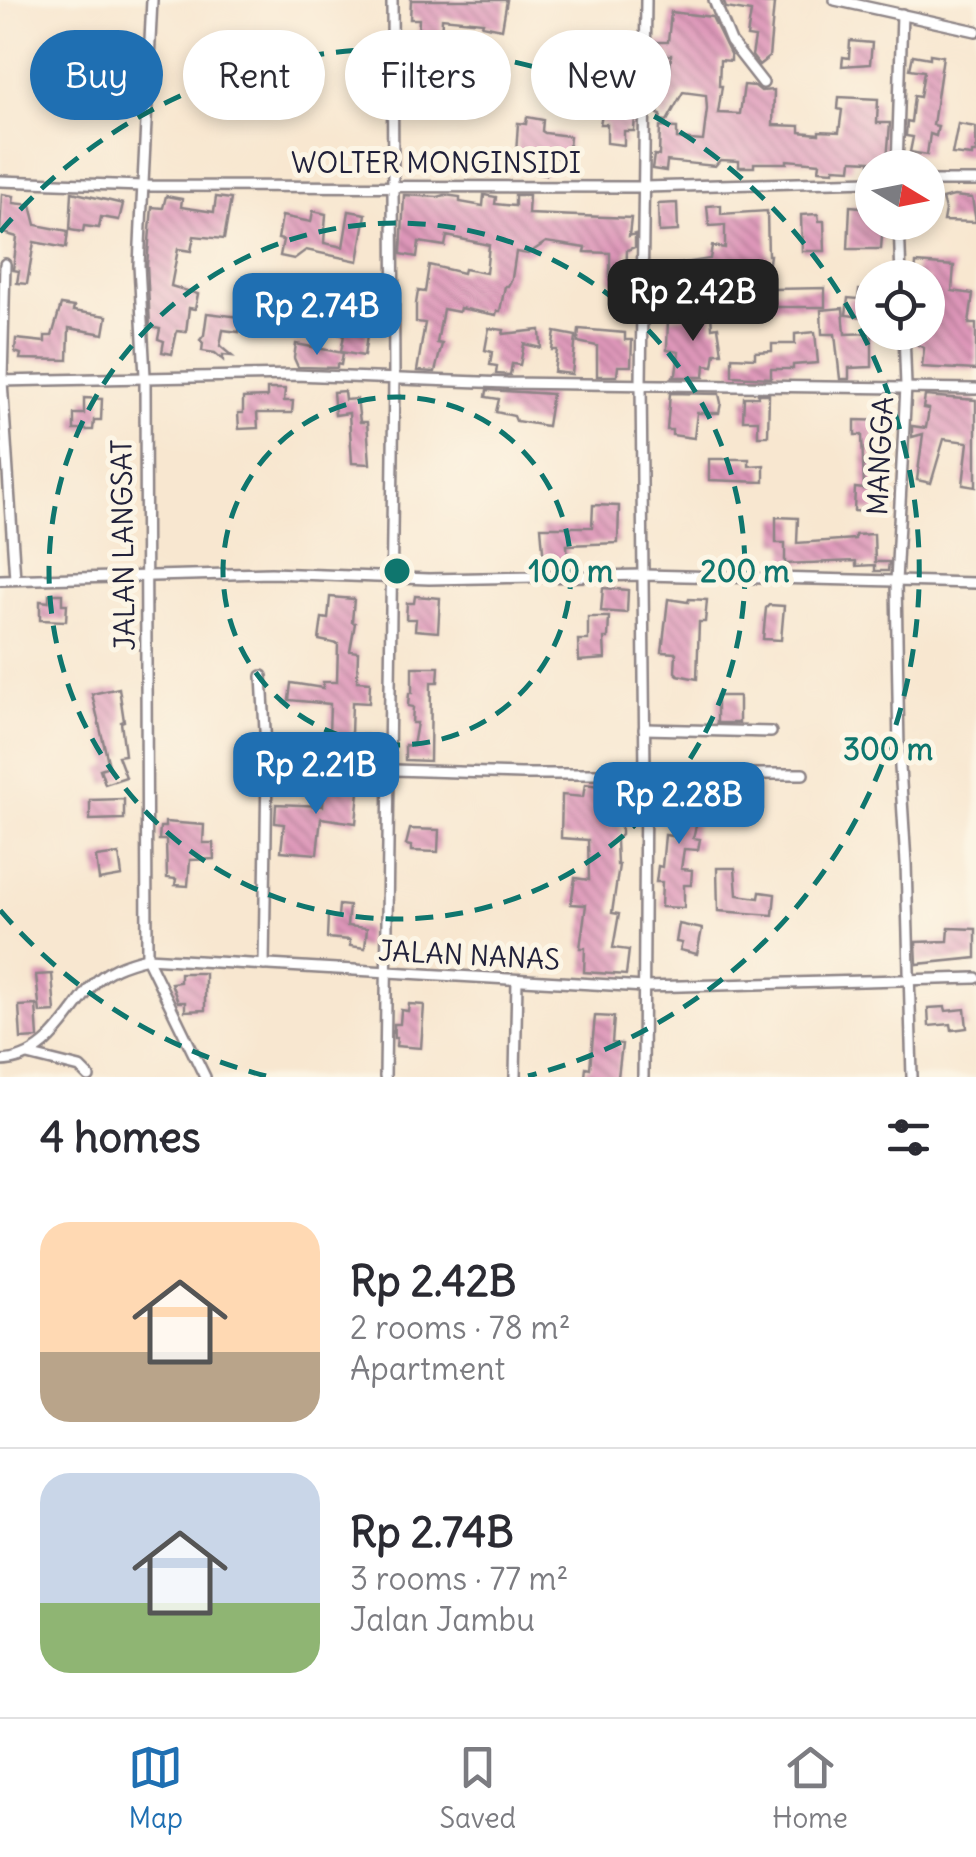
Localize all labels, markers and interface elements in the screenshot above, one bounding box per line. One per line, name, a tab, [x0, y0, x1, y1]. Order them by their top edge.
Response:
chip: Buy	[30, 30, 163, 120]
chip: Rent	[183, 30, 325, 120]
chip: Filters	[345, 30, 511, 120]
chip: New	[531, 30, 671, 120]
street label: WOLTER MONGINSIDI	[291, 145, 581, 181]
north arrow	[855, 150, 945, 240]
map controls	[855, 150, 945, 350]
pin: Rp 2.42B	[590, 259, 796, 344]
button: locate	[855, 260, 945, 350]
text: Rp 2.42B	[630, 271, 756, 312]
pin: Rp 2.74B	[214, 273, 420, 358]
text: Rp 2.74B	[255, 285, 379, 326]
street label: MANGGA	[859, 396, 901, 516]
street label: JALAN LANGSAT	[103, 439, 143, 651]
text: 100 m	[529, 552, 613, 590]
text: 200 m	[700, 552, 790, 590]
centre of rings	[379, 553, 415, 589]
text: 300 m	[843, 730, 933, 768]
pin: Rp 2.21B	[213, 732, 419, 817]
text: Rp 2.21B	[255, 744, 377, 785]
pin: Rp 2.28B	[576, 762, 782, 847]
text: Rp 2.28B	[615, 774, 743, 815]
street label: JALAN NANAS	[377, 932, 561, 978]
icon: filters	[881, 1110, 936, 1165]
text: 4 homes	[40, 1111, 201, 1163]
text: Rp 2.42B	[350, 1255, 516, 1307]
icon: home	[120, 1262, 240, 1382]
text: 2 rooms · 78 m²	[350, 1307, 571, 1348]
text: Apartment	[350, 1348, 505, 1389]
text: Rp 2.74B	[350, 1506, 514, 1558]
icon: home	[120, 1513, 240, 1633]
text: 3 rooms · 77 m²	[350, 1558, 569, 1599]
text: Jalan Jambu	[350, 1599, 535, 1640]
tab: Map	[128, 1740, 183, 1836]
tab: Saved	[439, 1740, 516, 1836]
tab: Home	[772, 1740, 848, 1836]

